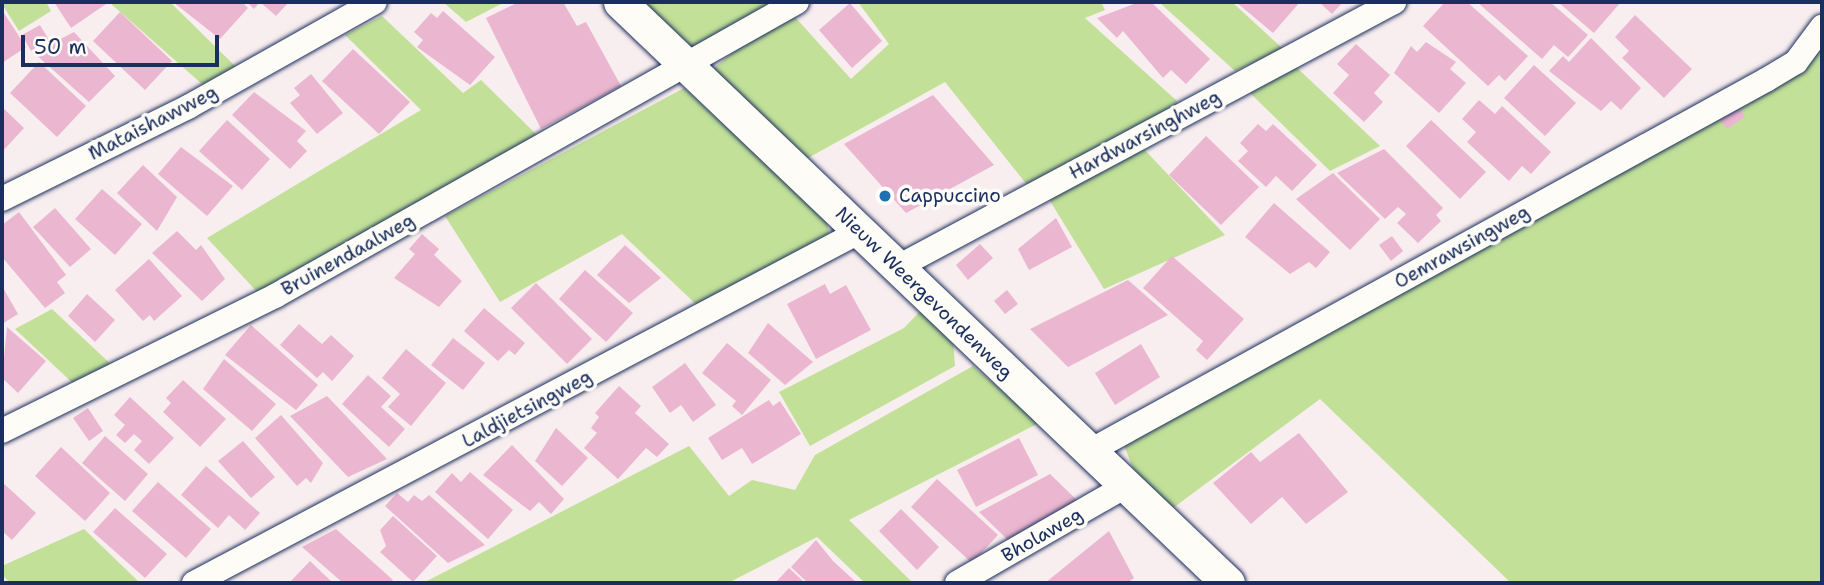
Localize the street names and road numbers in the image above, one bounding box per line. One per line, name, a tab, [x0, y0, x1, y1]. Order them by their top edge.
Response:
street label: Mataishawweg	[85, 81, 221, 165]
street label: Hardwarsinghweg	[1065, 85, 1225, 185]
street label: Oemrawsingweg	[1390, 200, 1534, 294]
street label: Nieuw Weergevondenweg	[830, 202, 1018, 384]
street label: Bruinendaalweg	[277, 209, 419, 301]
street label: Laldjietsingweg	[458, 365, 596, 453]
street label: Bholaweg	[997, 503, 1087, 567]

